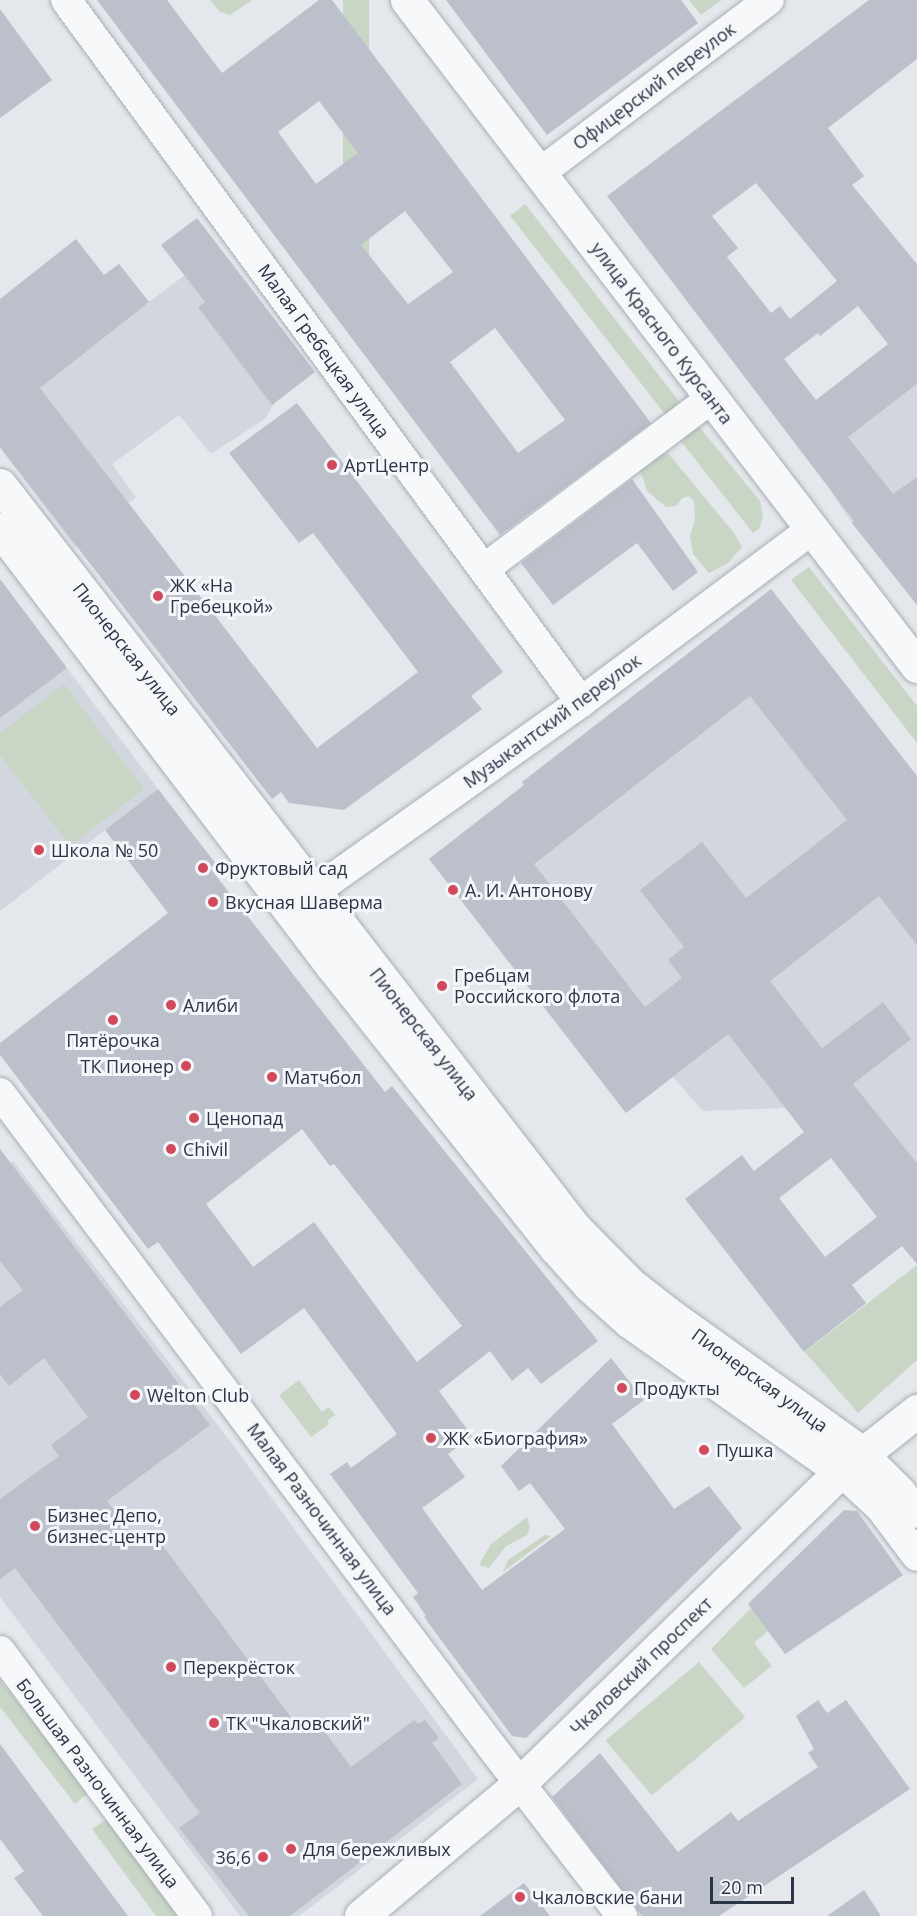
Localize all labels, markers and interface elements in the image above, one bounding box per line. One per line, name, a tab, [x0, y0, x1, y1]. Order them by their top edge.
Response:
street label: Офицерский переулок	[568, 18, 740, 154]
street label: улица Красного Курсанта	[586, 238, 738, 428]
street label: Малая Гребецкая улица	[254, 260, 394, 442]
place label: АртЦентр	[344, 454, 429, 476]
marker: АртЦентр	[325, 458, 339, 472]
place label: ЖК «На Гребецкой»	[170, 575, 273, 618]
street label: Пионерская улица	[68, 578, 186, 720]
marker: ЖК «На Гребецкой»	[151, 589, 165, 603]
street label: Музыкантский переулок	[459, 649, 645, 793]
place label: Школа № 50	[51, 839, 158, 861]
marker: Школа № 50	[32, 843, 46, 857]
place label: Фруктовый сад	[215, 857, 347, 879]
marker: Фруктовый сад	[196, 861, 210, 875]
place label: А. И. Антонову	[465, 879, 593, 901]
marker: А. И. Антонову	[446, 883, 460, 897]
place label: Вкусная Шаверма	[225, 891, 383, 913]
marker: Вкусная Шаверма	[206, 895, 220, 909]
street label: Пионерская улица	[365, 963, 483, 1105]
place label: Гребцам Российского флота	[454, 965, 620, 1008]
marker: Гребцам Российского флота	[435, 979, 449, 993]
place label: Алиби	[183, 994, 238, 1016]
marker: Алиби	[164, 998, 178, 1012]
marker: Пятёрочка	[106, 1013, 120, 1027]
place label: Пятёрочка	[66, 1029, 160, 1051]
place label: ТК Пионер	[81, 1055, 174, 1077]
marker: ТК Пионер	[179, 1059, 193, 1073]
place label: Матчбол	[284, 1066, 361, 1088]
marker: Матчбол	[265, 1070, 279, 1084]
place label: Ценопад	[206, 1107, 283, 1129]
marker: Ценопад	[187, 1111, 201, 1125]
place label: Chivil	[183, 1138, 228, 1160]
marker: Chivil	[164, 1142, 178, 1156]
street label: Пионерская улица	[688, 1324, 832, 1436]
place label: Продукты	[634, 1377, 720, 1399]
marker: Продукты	[615, 1381, 629, 1395]
place label: Welton Club	[147, 1384, 249, 1406]
marker: Welton Club	[128, 1388, 142, 1402]
street label: Малая Разночинная улица	[243, 1419, 401, 1619]
place label: ЖК «Биография»	[443, 1427, 588, 1449]
marker: ЖК «Биография»	[424, 1431, 438, 1445]
place label: Пушка	[716, 1439, 773, 1461]
marker: Пушка	[697, 1443, 711, 1457]
place label: Бизнес Депо, бизнес-центр	[47, 1505, 166, 1547]
marker: Бизнес Депо, бизнес-центр	[28, 1519, 42, 1533]
street label: Чкаловский проспект	[565, 1592, 717, 1740]
place label: Перекрёсток	[183, 1656, 295, 1678]
marker: Перекрёсток	[164, 1660, 178, 1674]
street label: Большая Разночинная улица	[12, 1674, 184, 1892]
place label: ТК "Чкаловский"	[226, 1712, 370, 1734]
marker: ТК "Чкаловский"	[207, 1716, 221, 1730]
place label: Для бережливых	[303, 1838, 451, 1860]
marker: Для бережливых	[284, 1842, 298, 1856]
place label: 36,6	[215, 1846, 251, 1868]
marker: 36,6	[256, 1850, 270, 1864]
scale bar	[713, 1865, 797, 1903]
text: 20 m	[721, 1875, 763, 1899]
place label: Чкаловские бани	[532, 1886, 683, 1908]
marker: Чкаловские бани	[513, 1890, 527, 1904]

